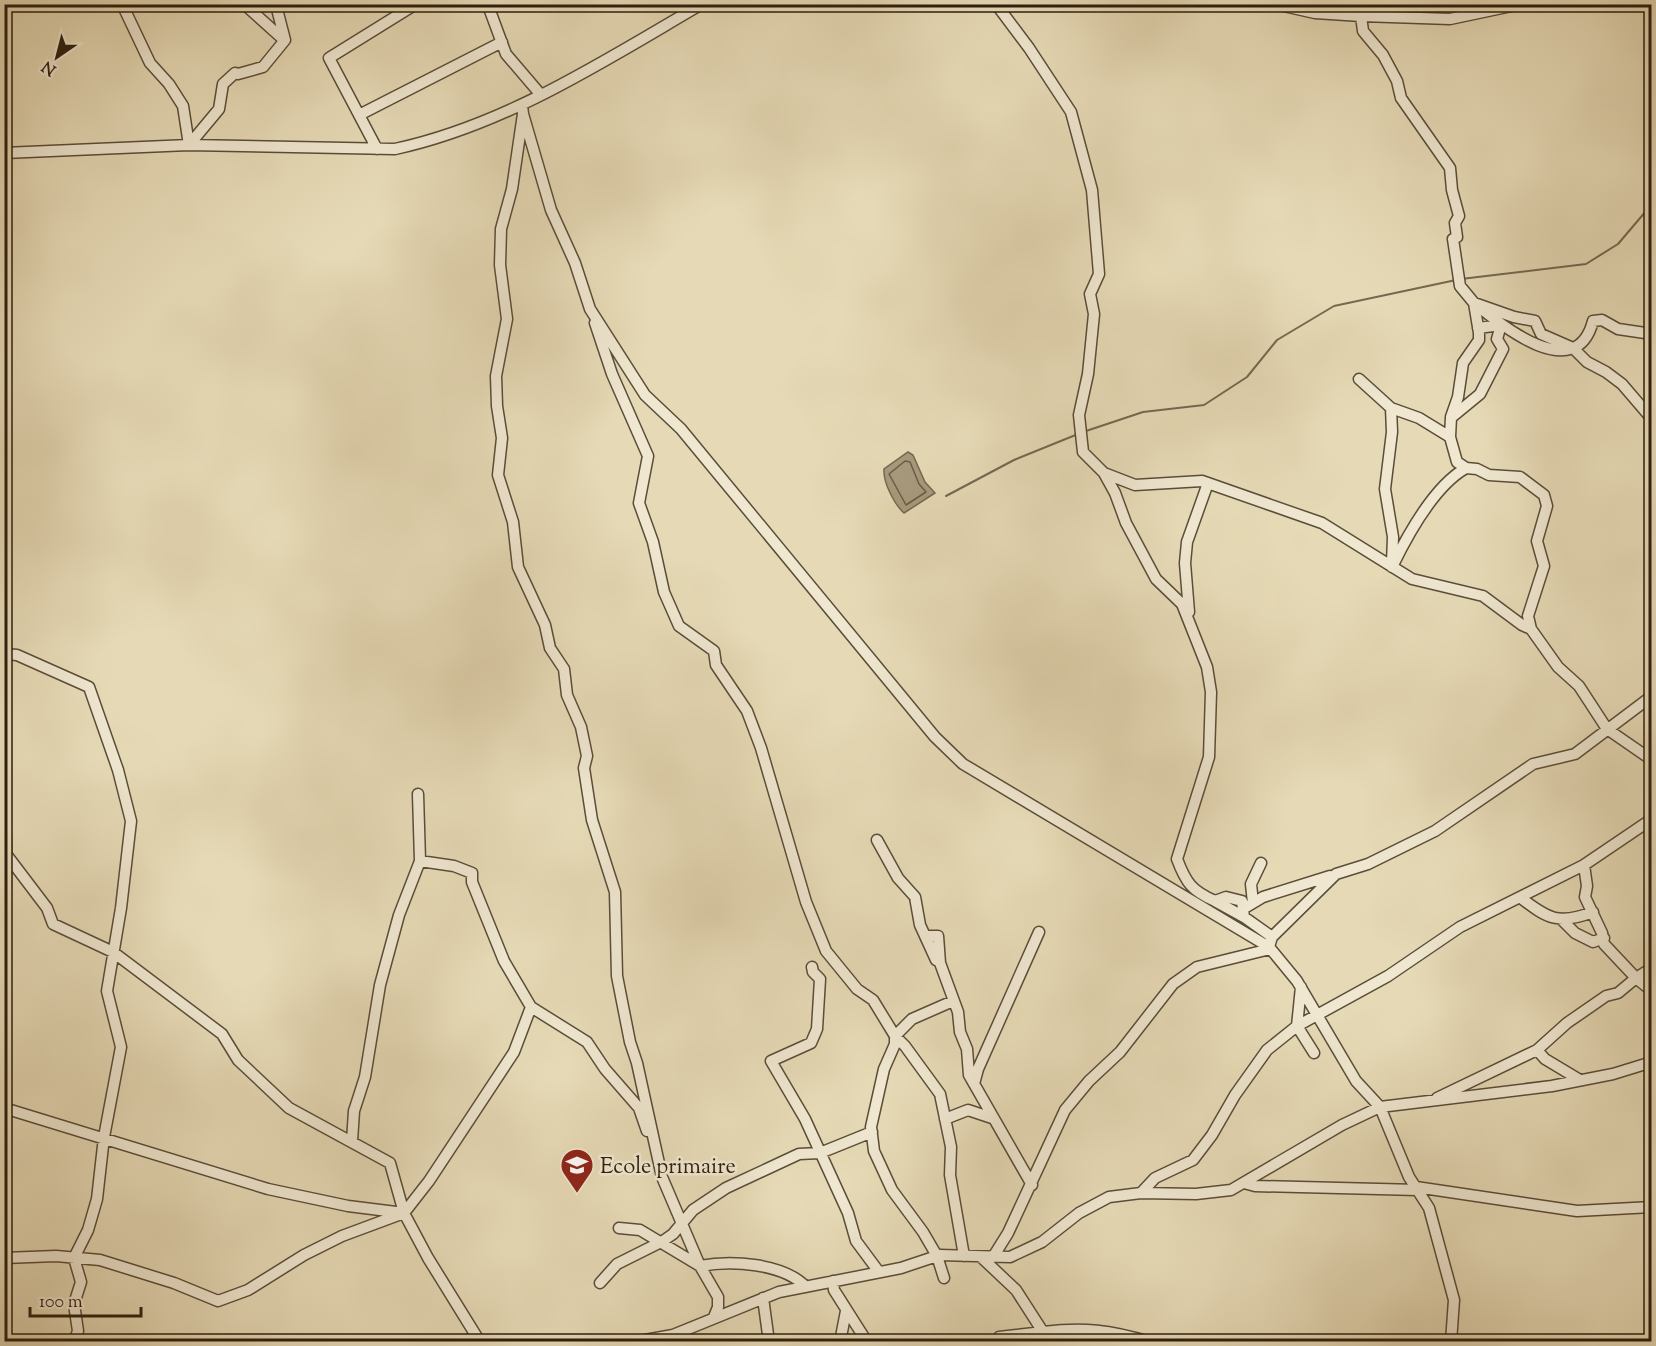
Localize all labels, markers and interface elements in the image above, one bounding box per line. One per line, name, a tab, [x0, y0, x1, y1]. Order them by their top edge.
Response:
north arrow	[27, 27, 87, 87]
text: N	[38, 54, 62, 80]
school or university icon: Ecole primaire	[559, 1147, 595, 1194]
place label: Ecole primaire	[600, 1152, 736, 1184]
scale bar	[30, 1280, 141, 1318]
text: 100 m	[39, 1290, 83, 1316]

